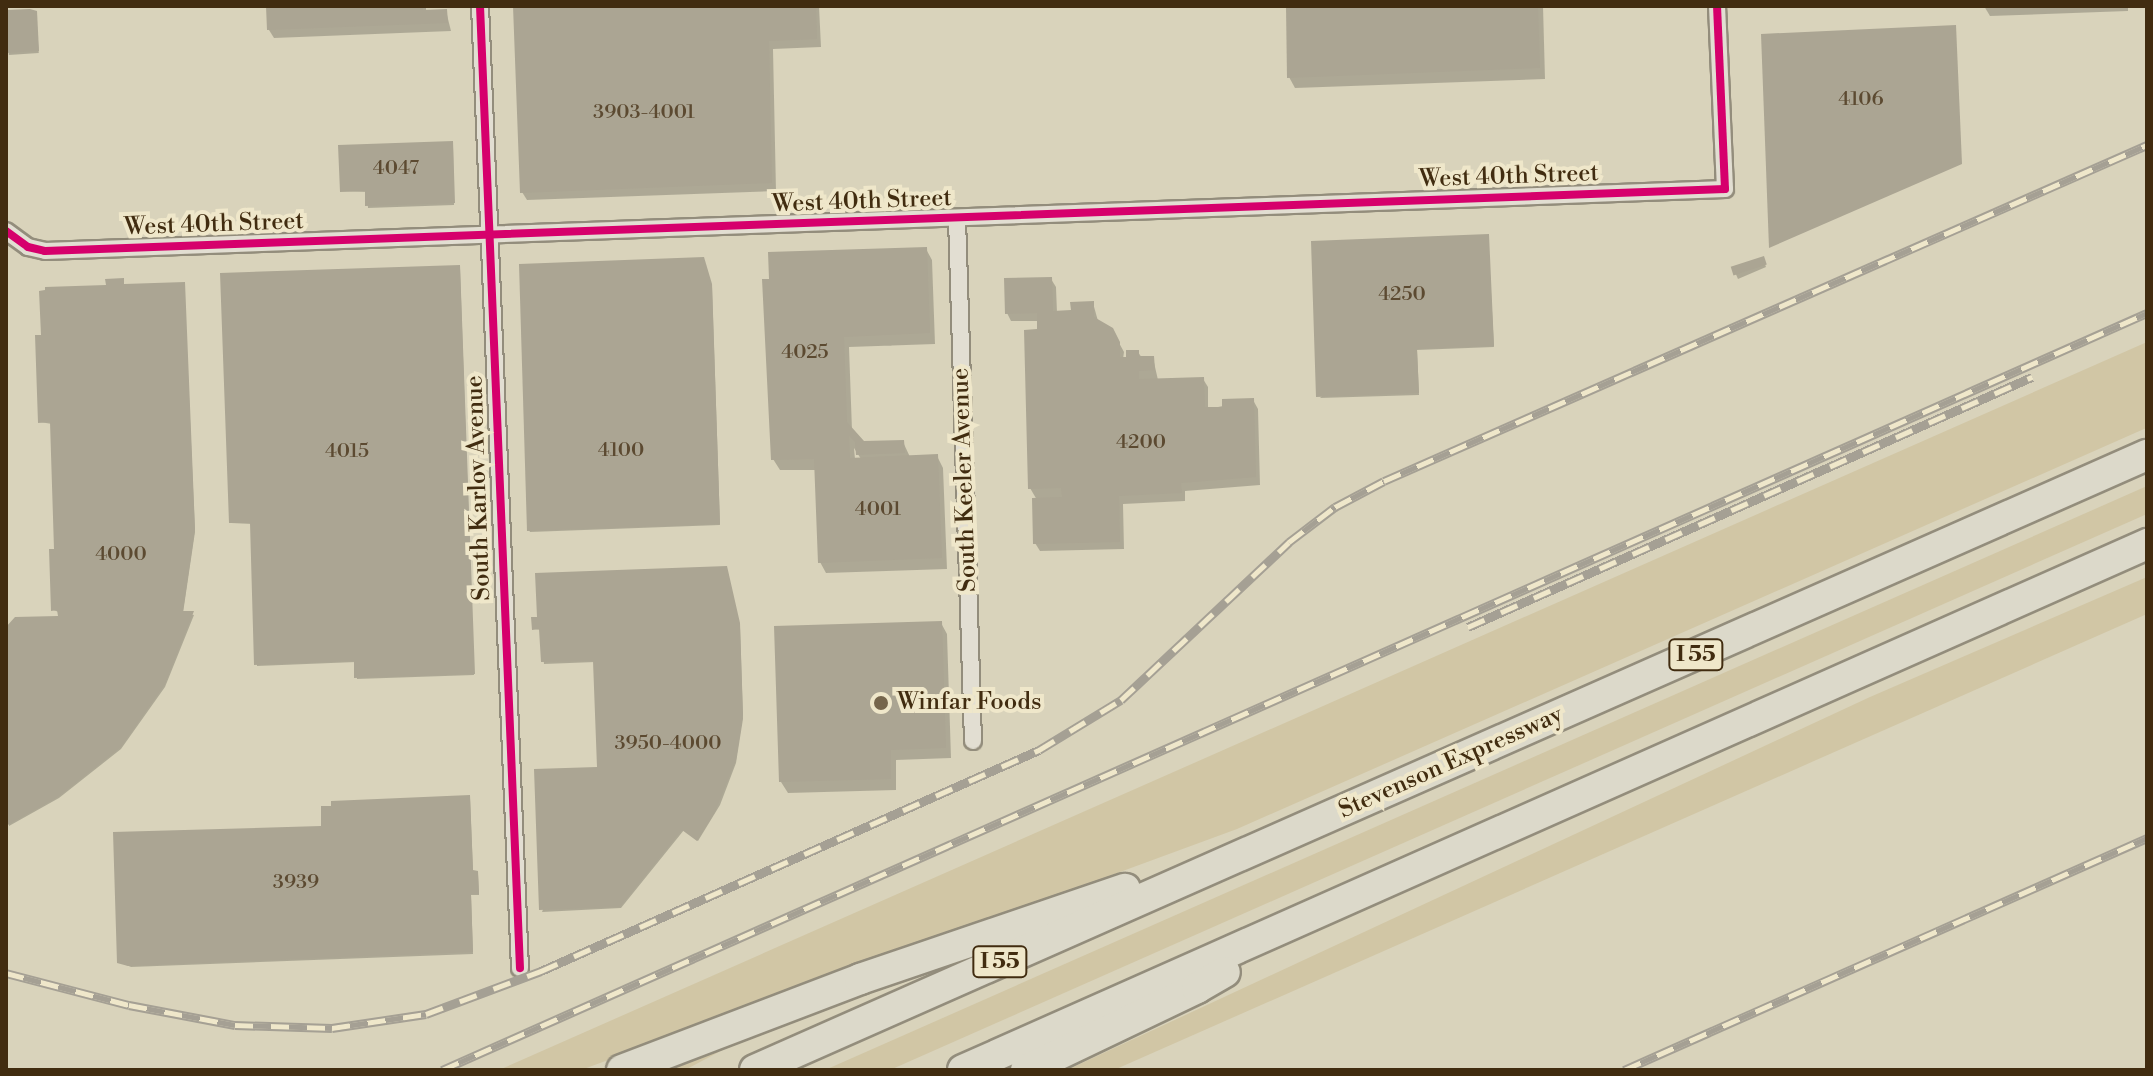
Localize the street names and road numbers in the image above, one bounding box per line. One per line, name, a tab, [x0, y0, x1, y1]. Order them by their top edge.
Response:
street label: West 40th Street	[1419, 159, 1599, 195]
street label: West 40th Street	[772, 184, 952, 220]
street label: West 40th Street	[124, 207, 304, 243]
street label: South Keeler Avenue	[947, 367, 983, 593]
street label: South Karlov Avenue	[461, 375, 497, 601]
road number: I 55	[1668, 637, 1724, 673]
street label: Stevenson Expressway	[1335, 701, 1567, 825]
road number: I 55	[972, 944, 1028, 980]

